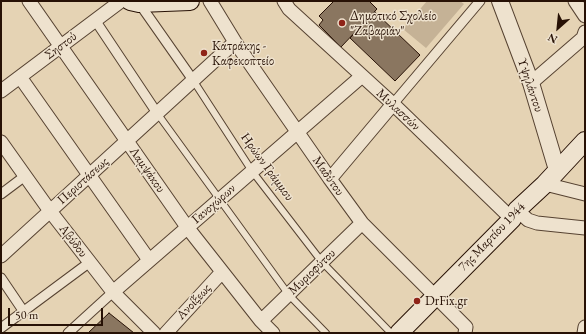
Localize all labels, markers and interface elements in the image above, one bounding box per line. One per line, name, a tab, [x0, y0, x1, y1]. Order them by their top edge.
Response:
place label: Δημοτικό Σχολείο "Ζαβαριάν"	[350, 8, 437, 39]
north arrow	[538, 8, 578, 48]
marker: Δημοτικό Σχολείο "Ζαβαριάν"	[337, 18, 347, 28]
street label: Σηστού	[42, 29, 80, 63]
text: N	[545, 30, 560, 47]
place label: Κατράκης - Καφεκοπτείο	[212, 38, 274, 69]
marker: Κατράκης - Καφεκοπτείο	[199, 48, 209, 58]
street label: Υψηλάντου	[513, 56, 547, 114]
street label: Μυλασσών	[373, 86, 423, 134]
street label: Ηρώων Γράμμου	[237, 130, 297, 204]
street label: Λαμψάκου	[126, 144, 168, 196]
street label: Μαδύτου	[309, 153, 347, 199]
street label: Περιστάσεως	[54, 154, 112, 208]
street label: Γανοχώρων	[189, 181, 239, 227]
street label: 7ης Μαρτίου 1944	[455, 199, 529, 275]
street label: Αβύδου	[55, 221, 91, 261]
street label: Μυριοφύτου	[285, 246, 339, 298]
street label: Ανοίξεως	[173, 281, 215, 323]
place label: DrFix.gr	[425, 293, 468, 309]
marker: DrFix.gr	[412, 296, 422, 306]
scale bar	[10, 300, 105, 326]
text: 50 m	[15, 307, 38, 323]

